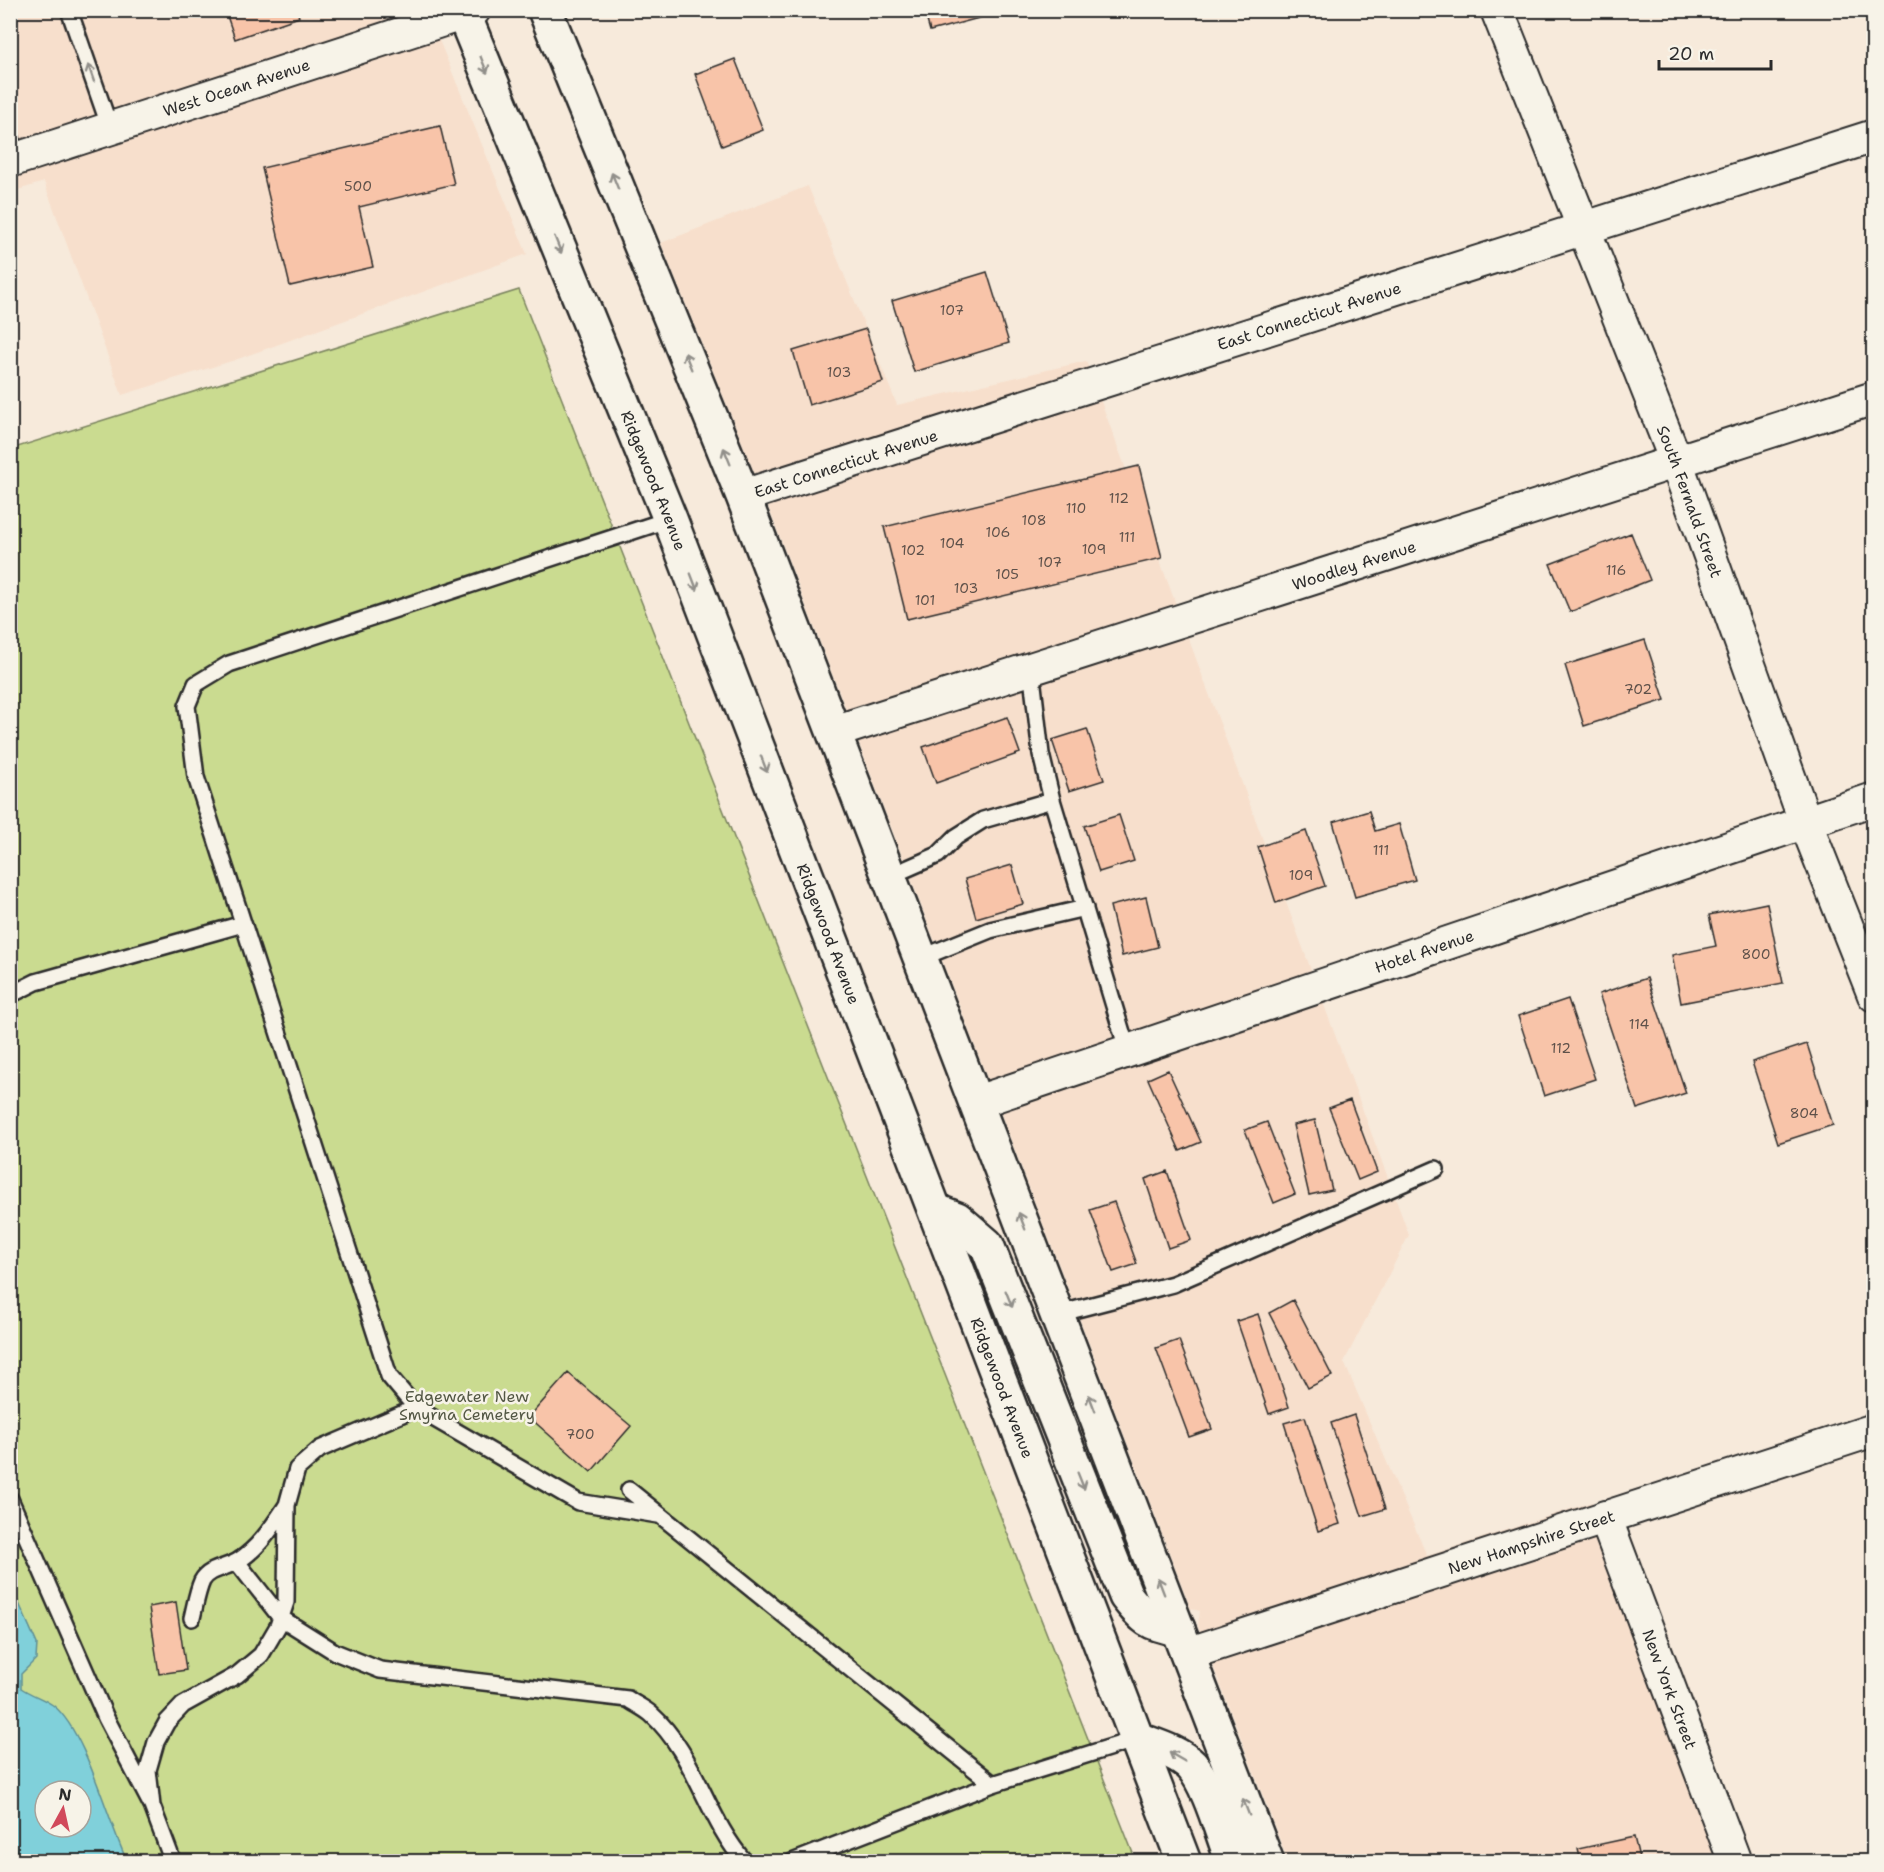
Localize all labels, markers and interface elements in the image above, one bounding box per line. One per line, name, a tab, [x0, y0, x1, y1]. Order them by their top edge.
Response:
scale bar	[1659, 33, 1772, 71]
text: 20 m	[1668, 42, 1714, 66]
street label: West Ocean Avenue	[160, 54, 313, 121]
one-way arrow	[479, 55, 490, 73]
one-way arrow	[85, 64, 96, 83]
one-way arrow	[609, 172, 620, 191]
house number: 500	[344, 177, 372, 195]
one-way arrow	[553, 235, 564, 254]
street label: East Connecticut Avenue	[1215, 277, 1403, 355]
house number: 107	[940, 301, 964, 319]
one-way arrow	[682, 353, 693, 371]
house number: 103	[827, 363, 851, 381]
street label: Ridgewood Avenue	[616, 407, 691, 553]
street label: South Fernald Street	[1652, 422, 1727, 580]
street label: East Connecticut Avenue	[751, 424, 940, 502]
one-way arrow	[721, 447, 732, 466]
house number: 112	[1109, 489, 1129, 507]
house number: 110	[1066, 499, 1086, 517]
house number: 108	[1022, 511, 1046, 529]
house number: 106	[986, 523, 1010, 541]
house number: 111	[1119, 528, 1135, 546]
house number: 104	[940, 534, 965, 552]
street label: Woodley Avenue	[1289, 535, 1418, 595]
house number: 109	[1082, 540, 1106, 558]
house number: 102	[901, 541, 925, 559]
house number: 107	[1038, 553, 1062, 571]
house number: 116	[1606, 561, 1626, 579]
house number: 105	[995, 565, 1019, 583]
one-way arrow	[689, 572, 700, 590]
house number: 103	[954, 579, 978, 597]
house number: 101	[915, 591, 935, 609]
house number: 702	[1624, 680, 1652, 698]
one-way arrow	[759, 754, 770, 772]
house number: 111	[1373, 841, 1389, 859]
street label: Ridgewood Avenue	[792, 860, 865, 1007]
house number: 109	[1289, 866, 1313, 884]
street label: Hotel Avenue	[1372, 924, 1477, 977]
house number: 800	[1741, 945, 1771, 963]
house number: 114	[1629, 1015, 1649, 1033]
house number: 112	[1551, 1039, 1571, 1057]
house number: 804	[1790, 1104, 1819, 1122]
one-way arrow	[1016, 1212, 1027, 1231]
one-way arrow	[1004, 1290, 1015, 1308]
street label: Ridgewood Avenue	[966, 1314, 1039, 1461]
park label: Edgewater New Smyrna Cemetery	[399, 1386, 535, 1425]
one-way arrow	[1086, 1395, 1097, 1413]
house number: 700	[566, 1425, 594, 1443]
one-way arrow	[1076, 1471, 1087, 1489]
street label: New Hampshire Street	[1445, 1505, 1617, 1579]
one-way arrow	[1155, 1577, 1166, 1595]
street label: New York Street	[1638, 1626, 1702, 1752]
one-way arrow	[1169, 1750, 1186, 1762]
north arrow	[33, 1779, 93, 1839]
text: N	[57, 1783, 73, 1806]
one-way arrow	[1240, 1798, 1251, 1817]

